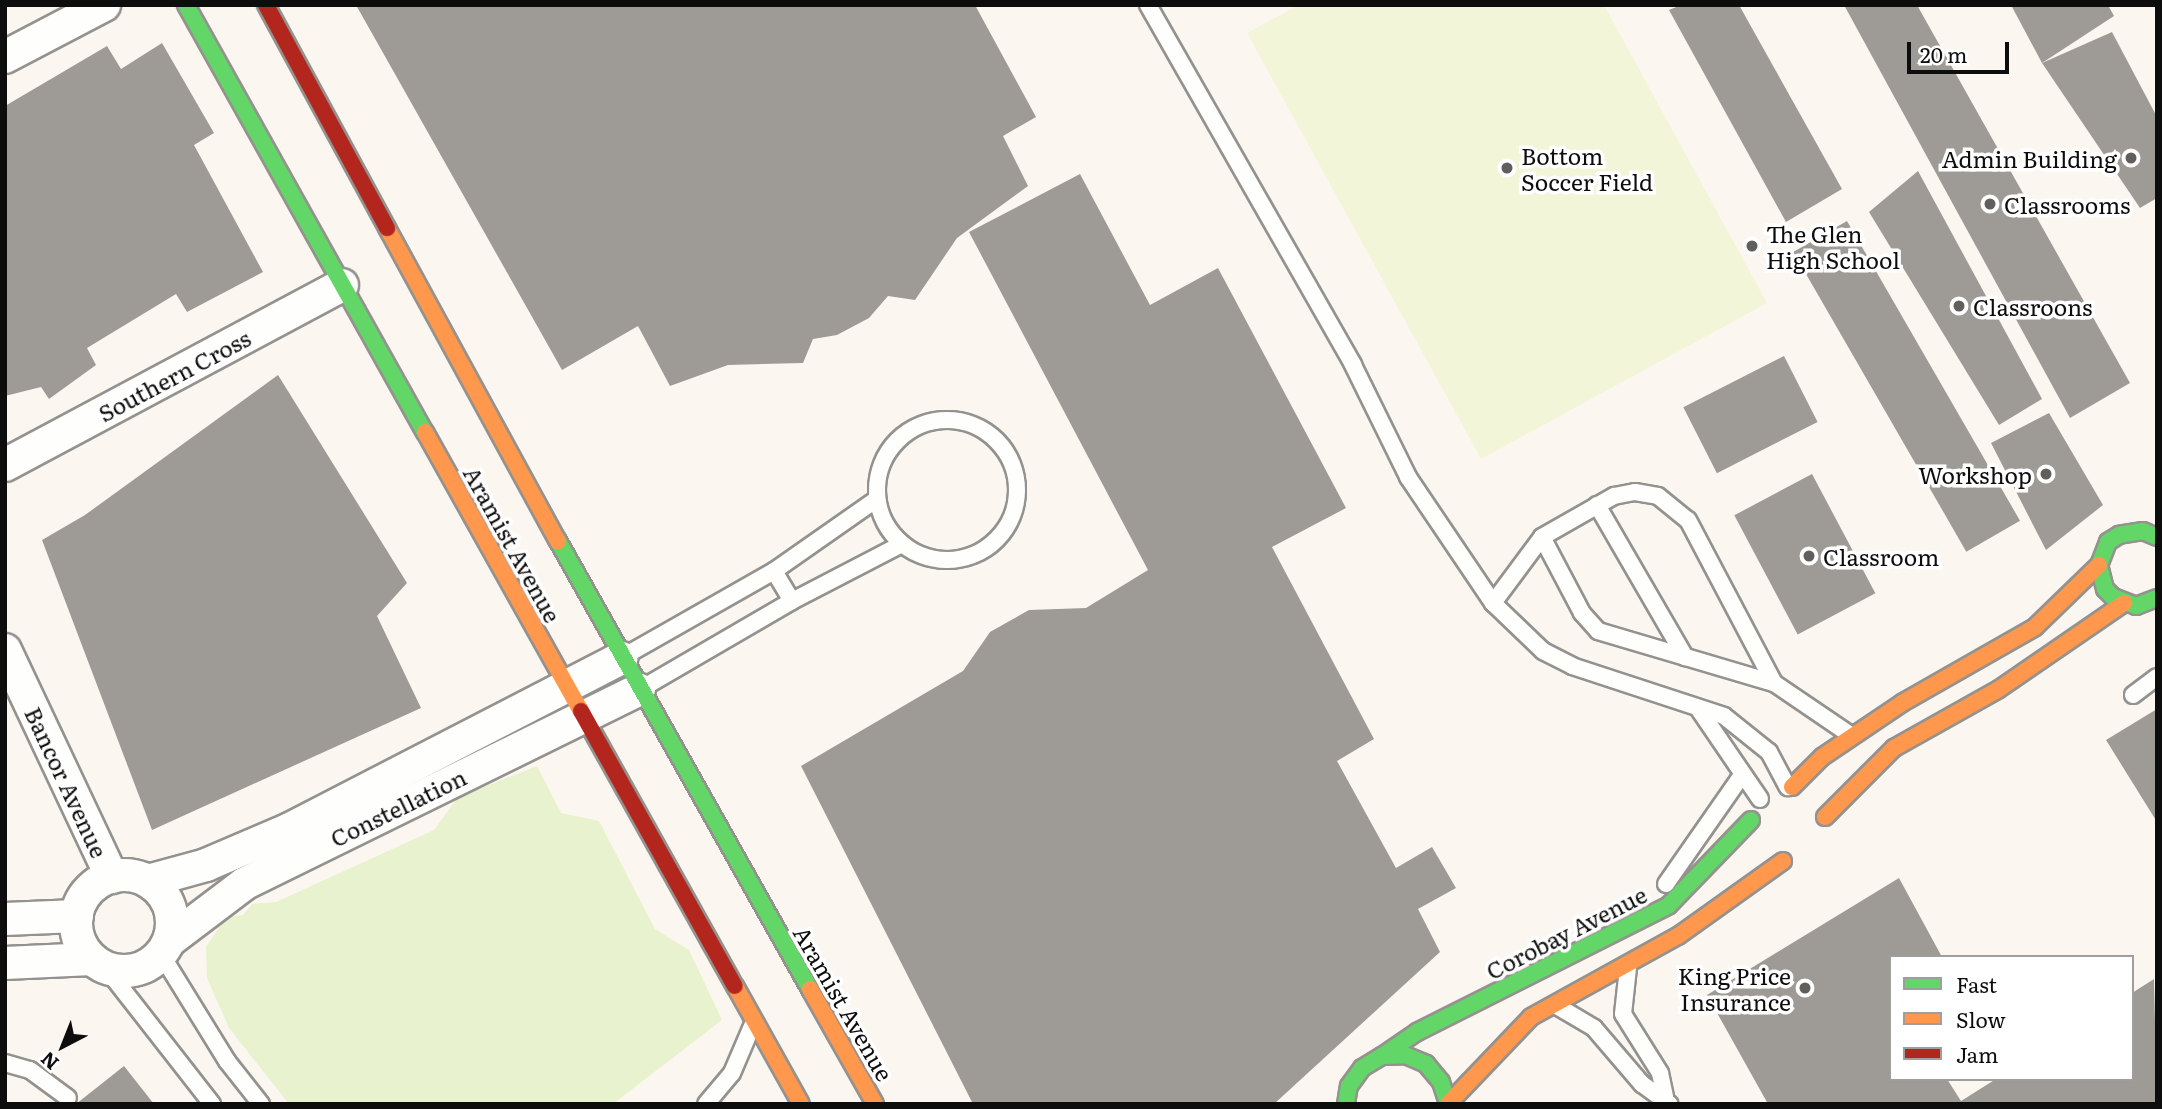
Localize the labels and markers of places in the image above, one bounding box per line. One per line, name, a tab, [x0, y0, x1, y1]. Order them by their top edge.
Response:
place label: Bottom Soccer Field	[1521, 141, 1653, 195]
place label: Admin Building	[1942, 144, 2117, 172]
marker: Admin Building	[2123, 150, 2139, 166]
marker: Bottom Soccer Field	[1499, 160, 1515, 176]
place label: Classrooms	[2004, 190, 2130, 218]
marker: Classrooms	[1982, 196, 1998, 212]
place label: The Glen High School	[1766, 219, 1900, 273]
marker: The Glen High School	[1744, 238, 1760, 254]
place label: Classroons	[1973, 292, 2092, 320]
marker: Classroons	[1951, 298, 1967, 314]
place label: Workshop	[1918, 460, 2032, 488]
marker: Workshop	[2038, 466, 2054, 482]
place label: Classroom	[1823, 542, 1939, 570]
marker: Classroom	[1801, 548, 1817, 564]
place label: King Price Insurance	[1678, 961, 1791, 1015]
marker: King Price Insurance	[1797, 980, 1813, 996]

